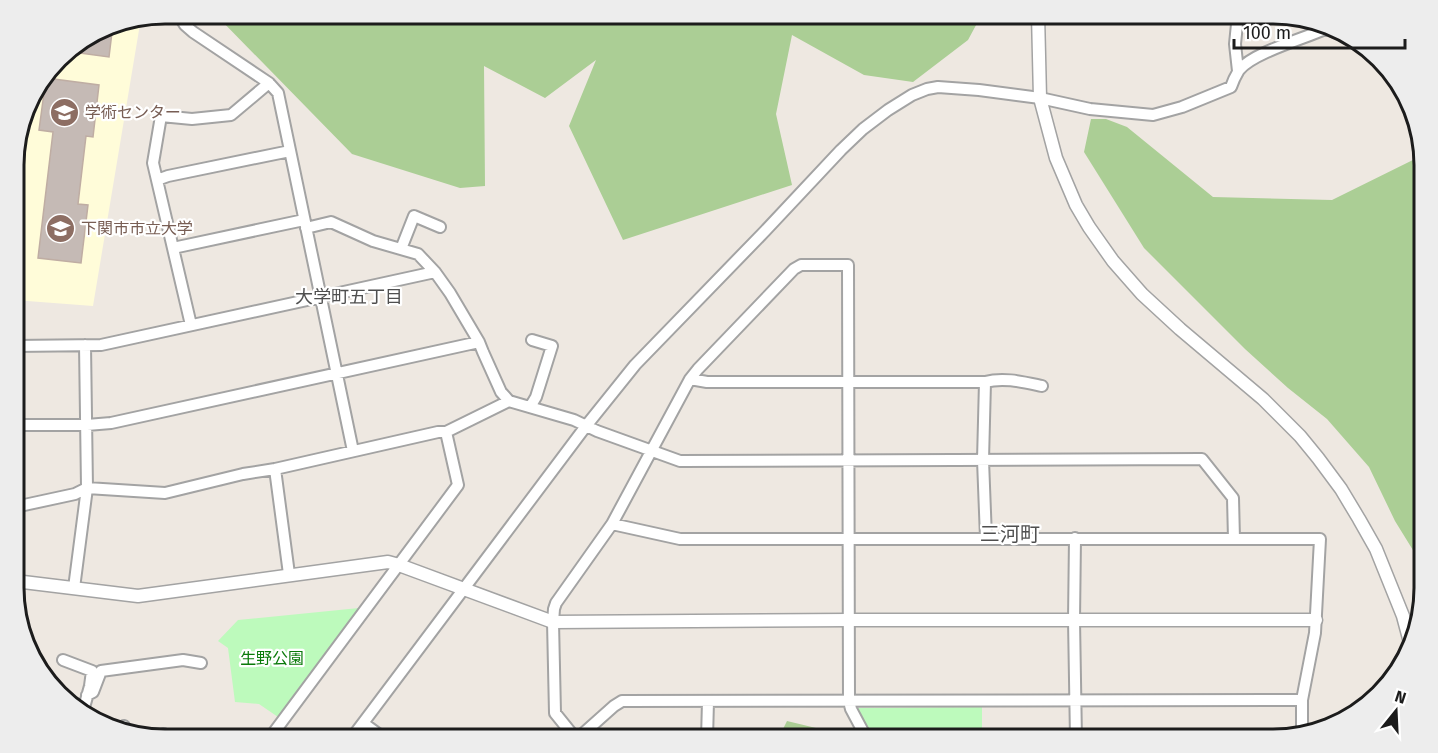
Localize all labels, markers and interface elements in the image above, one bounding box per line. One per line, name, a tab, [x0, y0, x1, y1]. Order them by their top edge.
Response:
scale bar	[1234, 12, 1405, 50]
text: 100 m	[1243, 22, 1291, 44]
school or university icon: 学術センター	[48, 96, 80, 128]
place label: 学術センター	[85, 103, 181, 122]
school or university icon: 下関市市立大学	[44, 212, 76, 244]
place label: 下関市市立大学	[81, 219, 193, 238]
district label: 大学町五丁目	[295, 286, 403, 308]
district label: 三河町	[980, 522, 1040, 546]
park label: 生野公園	[240, 649, 304, 668]
north arrow	[1366, 681, 1426, 741]
text: N	[1393, 687, 1408, 708]

